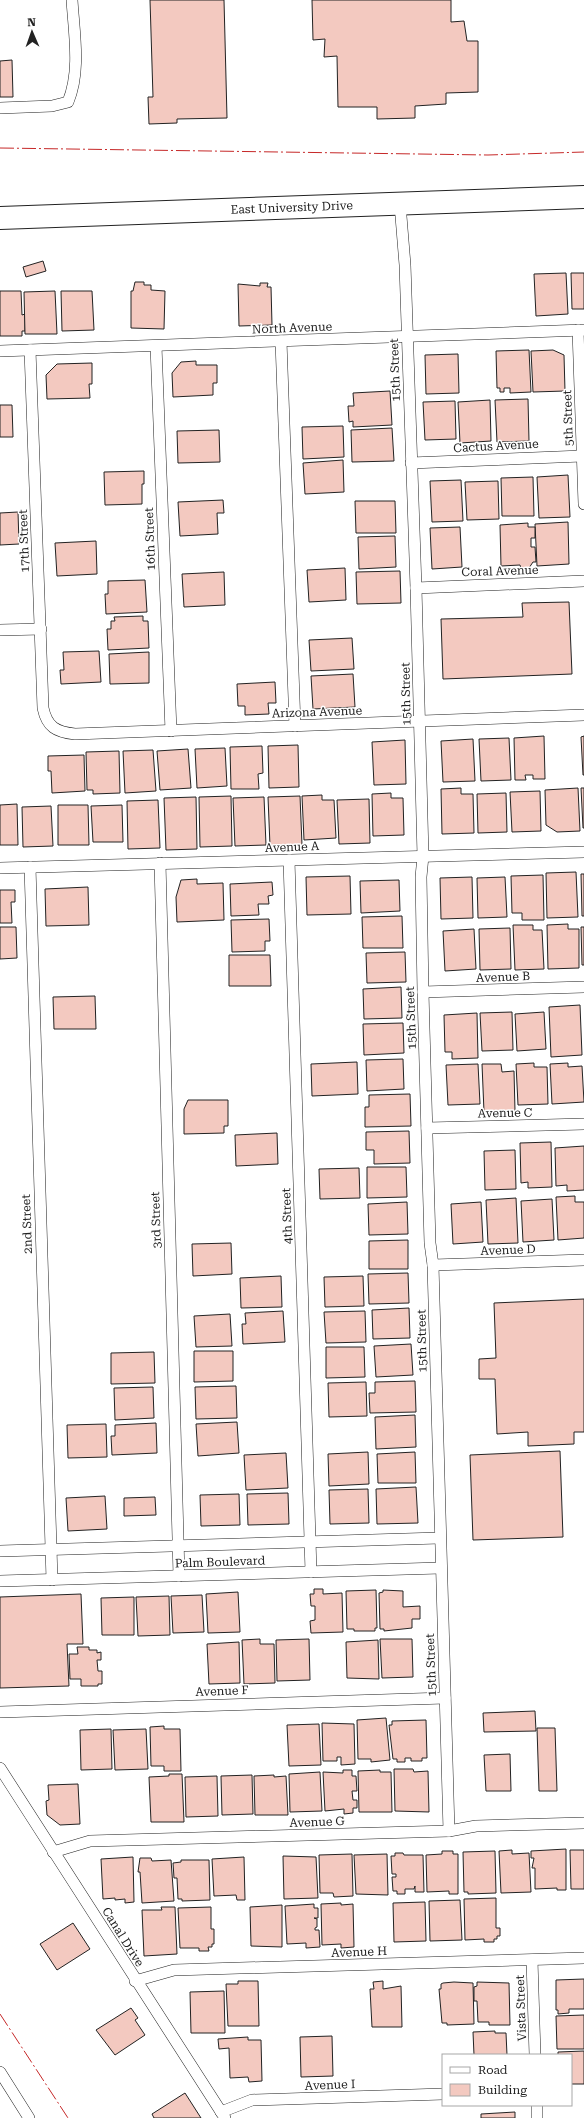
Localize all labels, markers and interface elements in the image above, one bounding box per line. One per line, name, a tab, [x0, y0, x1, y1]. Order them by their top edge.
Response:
north arrow	[12, 12, 52, 52]
text: N	[27, 16, 37, 29]
street label: East University Drive	[230, 198, 354, 217]
street label: North Avenue	[252, 320, 333, 336]
street label: 15th Street	[387, 338, 403, 402]
street label: 5th Street	[560, 389, 576, 446]
street label: Cactus Avenue	[453, 437, 539, 455]
street label: 16th Street	[142, 507, 158, 571]
street label: 17th Street	[16, 509, 32, 573]
street label: Coral Avenue	[461, 563, 539, 579]
street label: 15th Street	[398, 662, 414, 726]
street label: Arizona Avenue	[272, 703, 363, 721]
street label: Avenue A	[265, 839, 320, 855]
street label: Avenue B	[476, 969, 530, 985]
street label: 15th Street	[403, 986, 419, 1050]
street label: Avenue C	[478, 1106, 533, 1120]
street label: 4th Street	[279, 1187, 295, 1244]
street label: 3rd Street	[148, 1191, 164, 1249]
street label: 2nd Street	[19, 1193, 35, 1254]
street label: Avenue D	[480, 1242, 536, 1258]
street label: 15th Street	[414, 1309, 430, 1373]
street label: Palm Boulevard	[175, 1553, 266, 1571]
street label: 15th Street	[423, 1633, 439, 1697]
street label: Avenue F	[195, 1683, 249, 1699]
street label: Avenue G	[289, 1814, 346, 1830]
street label: Canal Drive	[99, 1905, 147, 1970]
street label: Avenue H	[331, 1944, 387, 1960]
street label: Vista Street	[513, 1974, 529, 2041]
legend	[442, 2054, 572, 2106]
text: Road	[478, 2063, 508, 2077]
street label: Avenue I	[304, 2077, 356, 2093]
text: Building	[478, 2083, 527, 2097]

